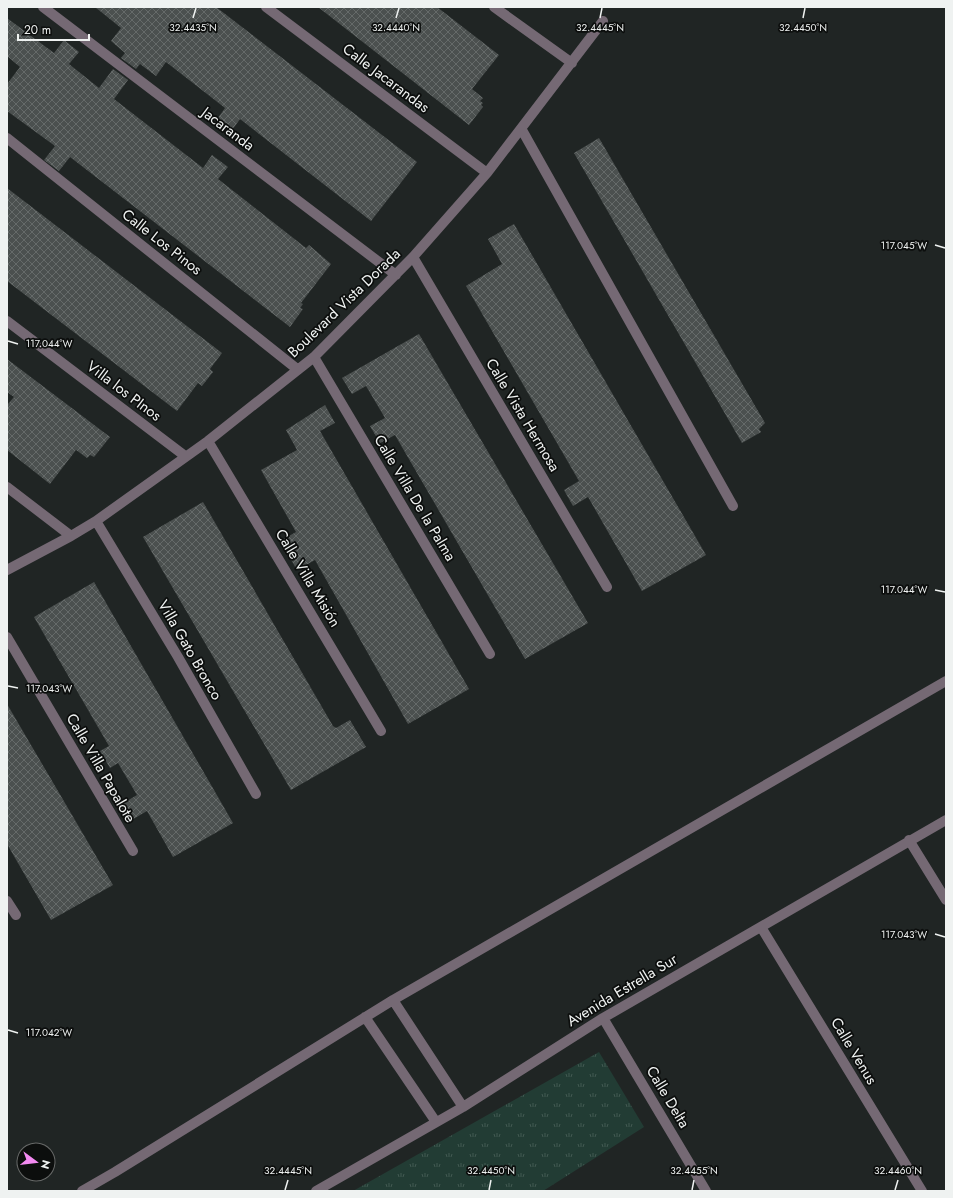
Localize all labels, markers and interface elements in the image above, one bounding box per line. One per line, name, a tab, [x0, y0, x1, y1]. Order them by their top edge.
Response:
scale bar	[18, 16, 89, 42]
text: 32.4435°N	[169, 20, 217, 35]
text: 32.4440°N	[372, 20, 420, 35]
text: 32.4445°N	[576, 20, 624, 35]
text: 32.4450°N	[779, 20, 827, 35]
text: 20 m	[24, 21, 51, 39]
street label: Calle Jacarandas	[338, 38, 434, 118]
street label: Jacaranda	[195, 101, 259, 156]
street label: Calle Los Pinos	[117, 204, 207, 280]
text: 117.045°W	[881, 238, 927, 253]
street label: Boulevard Vista Dorada	[283, 243, 405, 363]
text: 117.044°W	[26, 336, 72, 351]
street label: Calle Vista Hermosa	[480, 354, 566, 476]
street label: Villa los PInos	[82, 356, 166, 426]
street label: Calle Villa De la Palma	[368, 431, 462, 565]
street label: Calle Villa Misión	[270, 525, 346, 631]
text: 117.044°W	[881, 582, 927, 597]
street label: Villa Gato Bronco	[152, 596, 228, 704]
text: 117.043°W	[26, 681, 72, 696]
street label: Calle Villa Papalote	[61, 709, 141, 827]
text: 117.043°W	[881, 927, 927, 942]
street label: Avenida Estrella Sur	[562, 948, 682, 1032]
street label: Calle Venus	[825, 1013, 883, 1089]
text: 117.042°W	[26, 1025, 72, 1040]
street label: Calle Delta	[641, 1062, 695, 1132]
north arrow	[16, 1142, 56, 1182]
text: N	[37, 1158, 55, 1171]
text: 32.4445°N	[264, 1163, 312, 1178]
text: 32.4450°N	[467, 1163, 515, 1178]
text: 32.4455°N	[670, 1163, 718, 1178]
text: 32.4460°N	[874, 1163, 922, 1178]

